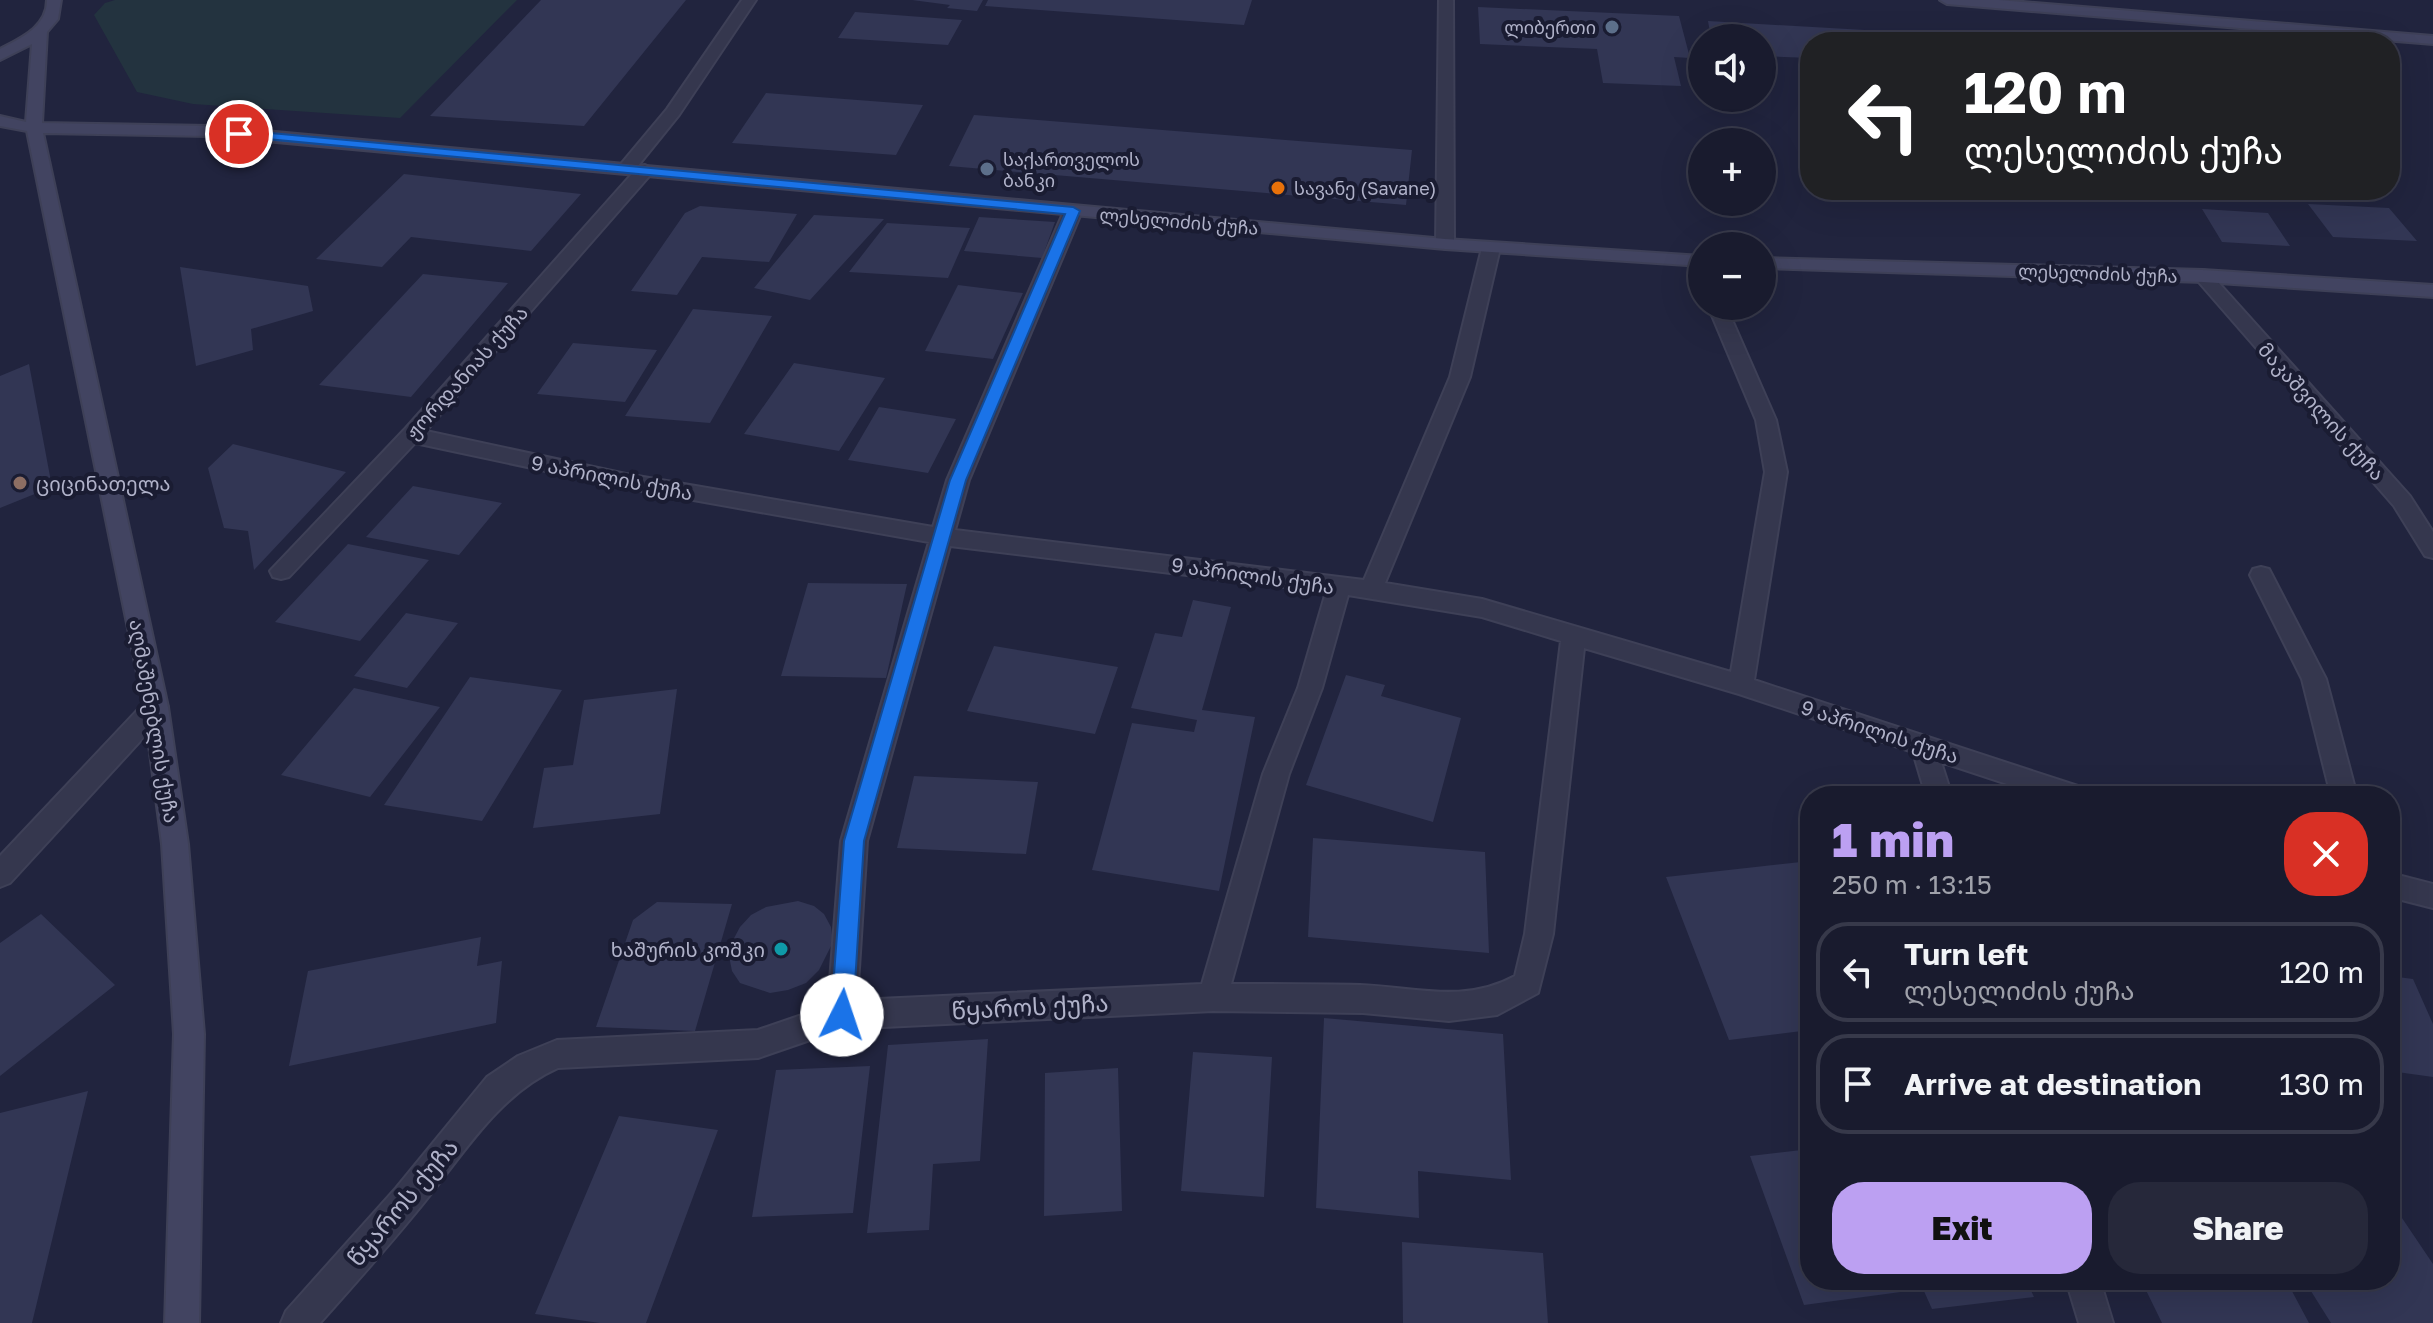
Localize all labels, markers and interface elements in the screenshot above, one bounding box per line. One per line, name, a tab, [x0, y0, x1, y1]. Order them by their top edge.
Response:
place label: ლიბერთი	[1504, 16, 1596, 39]
marker: ლიბერთი	[1603, 18, 1621, 36]
map controls	[1688, 24, 1776, 320]
button: sound	[1688, 24, 1776, 112]
text: 120 m	[1964, 58, 2126, 125]
icon: left	[1832, 64, 1936, 168]
pin	[205, 100, 273, 168]
icon: arrive	[217, 112, 261, 156]
button: +	[1688, 128, 1776, 216]
text: ლესელიძის ქუჩა	[1964, 129, 2283, 172]
place label: საქართველოს ბანკი	[1003, 148, 1140, 192]
marker: საქართველოს ბანკი	[978, 160, 996, 178]
place label: სავანე (Savane)	[1294, 177, 1436, 200]
marker: სავანე (Savane)	[1269, 179, 1287, 197]
street label: ლესელიძის ქუჩა	[1098, 203, 1259, 240]
button: −	[1688, 232, 1776, 320]
street label: ლესელიძის ქუჩა	[2018, 259, 2178, 288]
street label: ჟორდანიას ქუჩა	[400, 300, 534, 445]
street label: მაკაშვილის ქუჩა	[2252, 337, 2390, 486]
street label: 9 აპრილის ქუჩა	[529, 450, 695, 506]
place label: ციცინათელა	[36, 471, 170, 497]
marker: ციცინათელა	[11, 474, 29, 492]
street label: 9 აპრილის ქუჩა	[1170, 552, 1336, 600]
street label: აღმაშენებლის ქუჩა	[123, 617, 185, 825]
street label: 9 აპრილის ქუჩა	[1798, 694, 1962, 770]
text: 1 min	[1832, 810, 1954, 868]
button: close	[2284, 812, 2368, 896]
text: 250 m · 13:15	[1832, 869, 1992, 900]
text: Turn left	[1904, 936, 2029, 972]
place label: ხაშურის კოშკი	[611, 937, 765, 962]
marker: ხაშურის კოშკი	[772, 940, 790, 958]
icon: left	[1836, 950, 1880, 994]
text: 120 m	[2279, 954, 2364, 990]
position arrow	[800, 973, 884, 1057]
text: ლესელიძის ქუჩა	[1904, 975, 2134, 1006]
street label: წყაროს ქუჩა	[951, 987, 1109, 1026]
icon: arrive	[1836, 1062, 1880, 1106]
text: Arrive at destination	[1904, 1066, 2201, 1102]
text: 130 m	[2279, 1066, 2364, 1102]
street label: წყაროს ქუჩა	[340, 1132, 464, 1272]
button: Exit	[1832, 1182, 2092, 1274]
button: Share	[2108, 1182, 2368, 1274]

